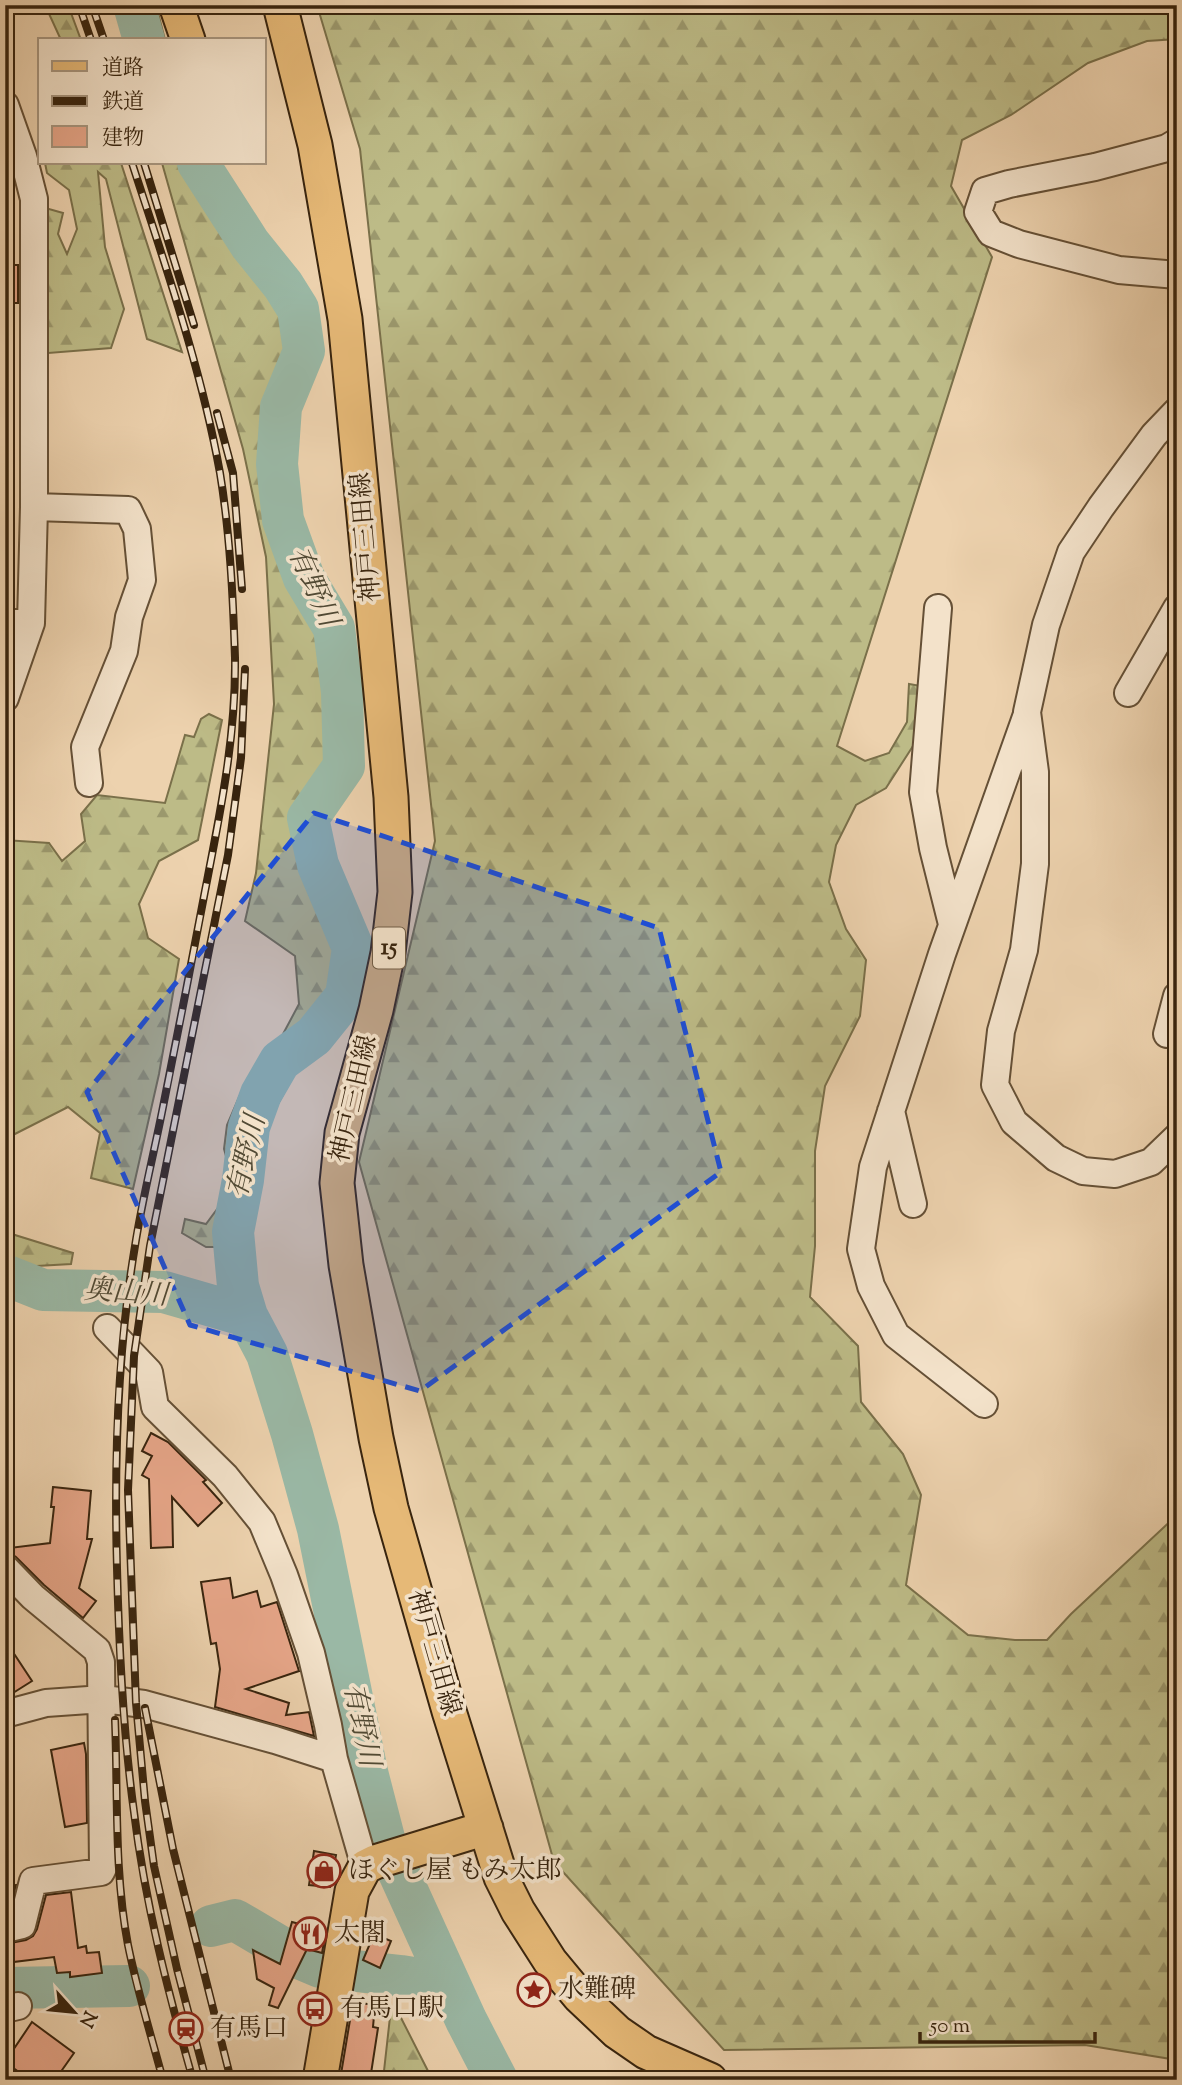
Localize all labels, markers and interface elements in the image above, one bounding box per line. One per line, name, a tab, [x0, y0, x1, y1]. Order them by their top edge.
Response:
legend	[38, 38, 266, 164]
text: 道路	[102, 54, 144, 84]
text: 鉄道	[102, 88, 144, 118]
text: 建物	[102, 124, 144, 154]
street label: 神戸三田線	[343, 471, 391, 603]
water label: 有野川	[277, 540, 349, 636]
road number: 15	[373, 928, 405, 968]
street label: 神戸三田線	[322, 1031, 388, 1167]
water label: 有野川	[219, 1109, 278, 1202]
water label: 奥山川	[83, 1271, 172, 1317]
street label: 神戸三田線	[397, 1585, 469, 1721]
water label: 有野川	[332, 1680, 389, 1773]
shop icon: ほぐし屋 もみ太郎	[305, 1852, 343, 1890]
place label: ほぐし屋 もみ太郎	[348, 1853, 562, 1890]
restaurant icon: 太閤	[291, 1915, 329, 1953]
place label: 太閤	[334, 1916, 386, 1953]
place icon: 水難碑	[515, 1971, 553, 2009]
place label: 水難碑	[558, 1972, 636, 2009]
north arrow	[38, 1976, 108, 2046]
bus stop icon: 有馬口駅	[296, 1990, 334, 2028]
place label: 有馬口駅	[340, 1991, 444, 2028]
scale bar	[920, 2001, 1094, 2045]
text: N	[71, 2006, 102, 2031]
station icon: 有馬口	[167, 2010, 205, 2048]
place label: 有馬口	[210, 2011, 288, 2048]
text: 50 m	[929, 2012, 970, 2042]

